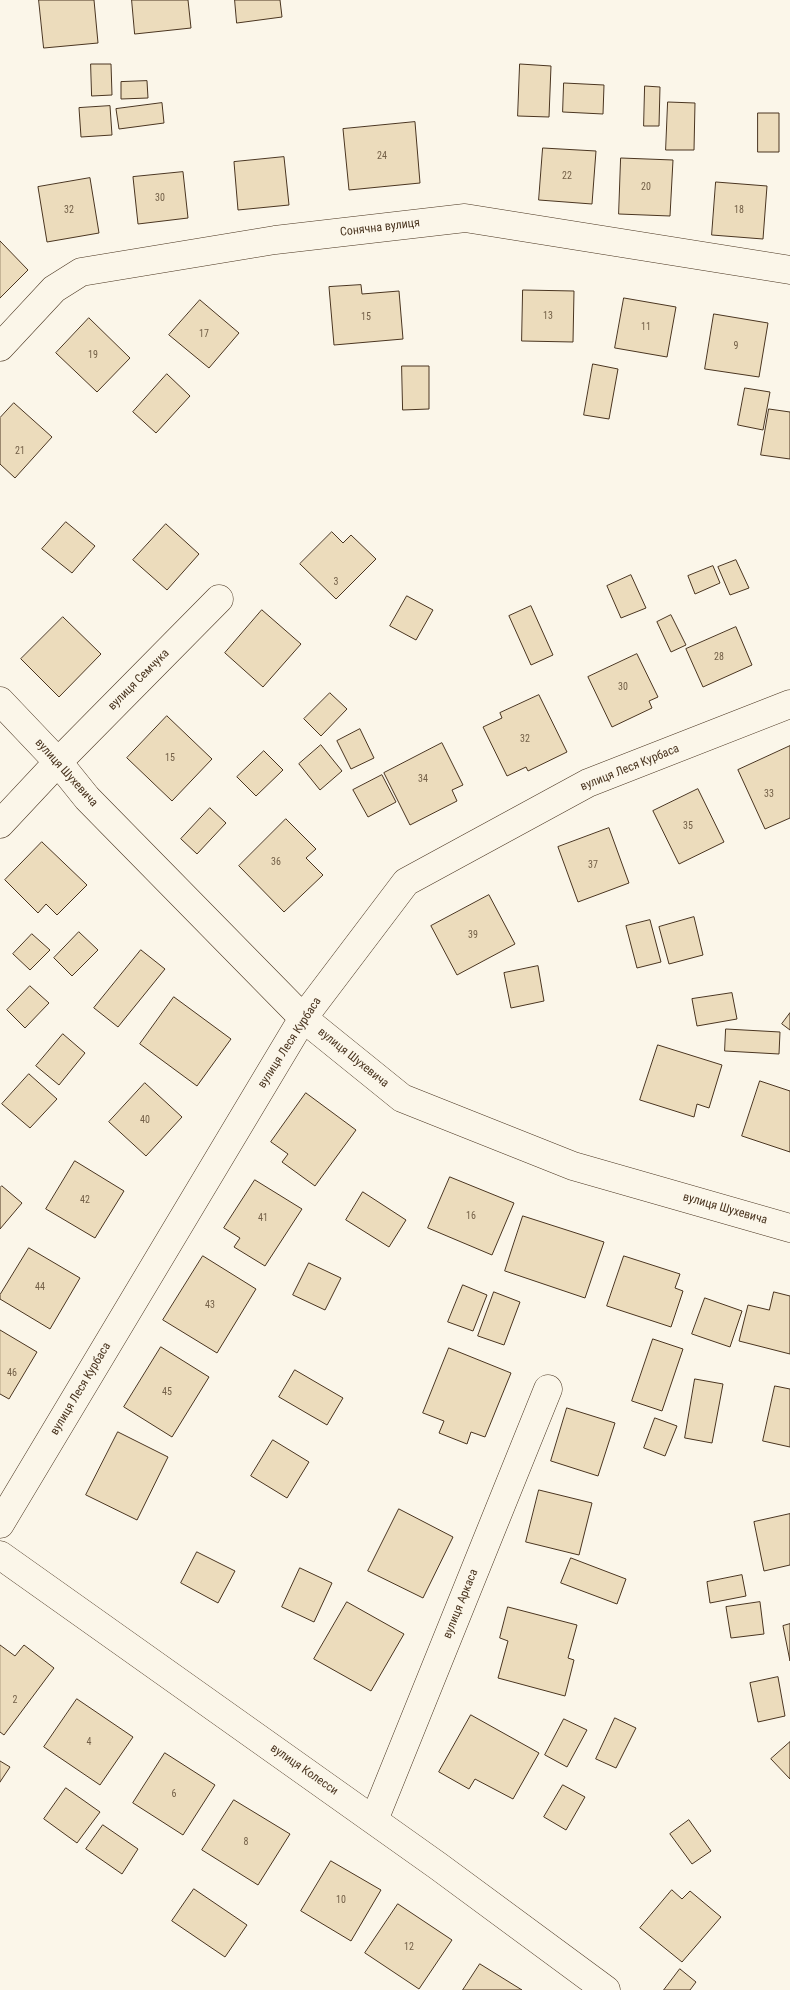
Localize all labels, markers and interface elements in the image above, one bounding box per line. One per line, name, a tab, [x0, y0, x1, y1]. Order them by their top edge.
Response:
house number: 24	[377, 150, 387, 162]
house number: 22	[562, 170, 572, 182]
house number: 20	[641, 181, 651, 193]
house number: 30	[155, 192, 165, 204]
house number: 32	[64, 204, 74, 216]
house number: 18	[734, 204, 744, 216]
street label: Сонячна вулиця	[339, 216, 421, 240]
house number: 13	[543, 310, 553, 322]
house number: 15	[361, 311, 371, 323]
house number: 11	[641, 321, 651, 333]
house number: 17	[199, 328, 209, 340]
house number: 9	[734, 340, 738, 352]
house number: 19	[88, 349, 98, 361]
house number: 21	[15, 445, 25, 457]
house number: 3	[334, 576, 338, 588]
street label: вулиця Семчука	[106, 647, 172, 713]
house number: 28	[714, 651, 724, 663]
house number: 30	[618, 681, 628, 693]
house number: 32	[520, 733, 530, 745]
street label: вулиця Шухевича	[32, 736, 100, 810]
street label: вулиця Леся Курбаса	[579, 742, 681, 794]
house number: 15	[165, 752, 175, 764]
house number: 34	[418, 773, 428, 785]
house number: 33	[764, 788, 774, 800]
house number: 35	[683, 820, 693, 832]
house number: 36	[271, 856, 281, 868]
house number: 37	[588, 859, 598, 871]
house number: 39	[468, 929, 478, 941]
street label: вулиця Леся Курбаса	[255, 995, 325, 1091]
street label: вулиця Шухевича	[315, 1025, 391, 1091]
house number: 40	[140, 1114, 150, 1126]
street label: вулиця Шухевича	[681, 1190, 769, 1228]
house number: 42	[80, 1194, 90, 1206]
house number: 16	[466, 1210, 476, 1222]
house number: 41	[258, 1212, 268, 1224]
house number: 44	[35, 1281, 45, 1293]
house number: 43	[205, 1299, 215, 1311]
street label: вулиця Леся Курбаса	[48, 1340, 114, 1438]
house number: 46	[7, 1367, 17, 1379]
house number: 45	[162, 1386, 172, 1398]
street label: вулиця Аркаса	[441, 1567, 481, 1641]
house number: 2	[13, 1694, 17, 1706]
house number: 4	[87, 1736, 91, 1748]
street label: вулиця Колесси	[267, 1741, 341, 1799]
house number: 6	[172, 1788, 176, 1800]
house number: 8	[244, 1836, 248, 1848]
house number: 10	[336, 1894, 346, 1906]
house number: 12	[404, 1941, 414, 1953]

